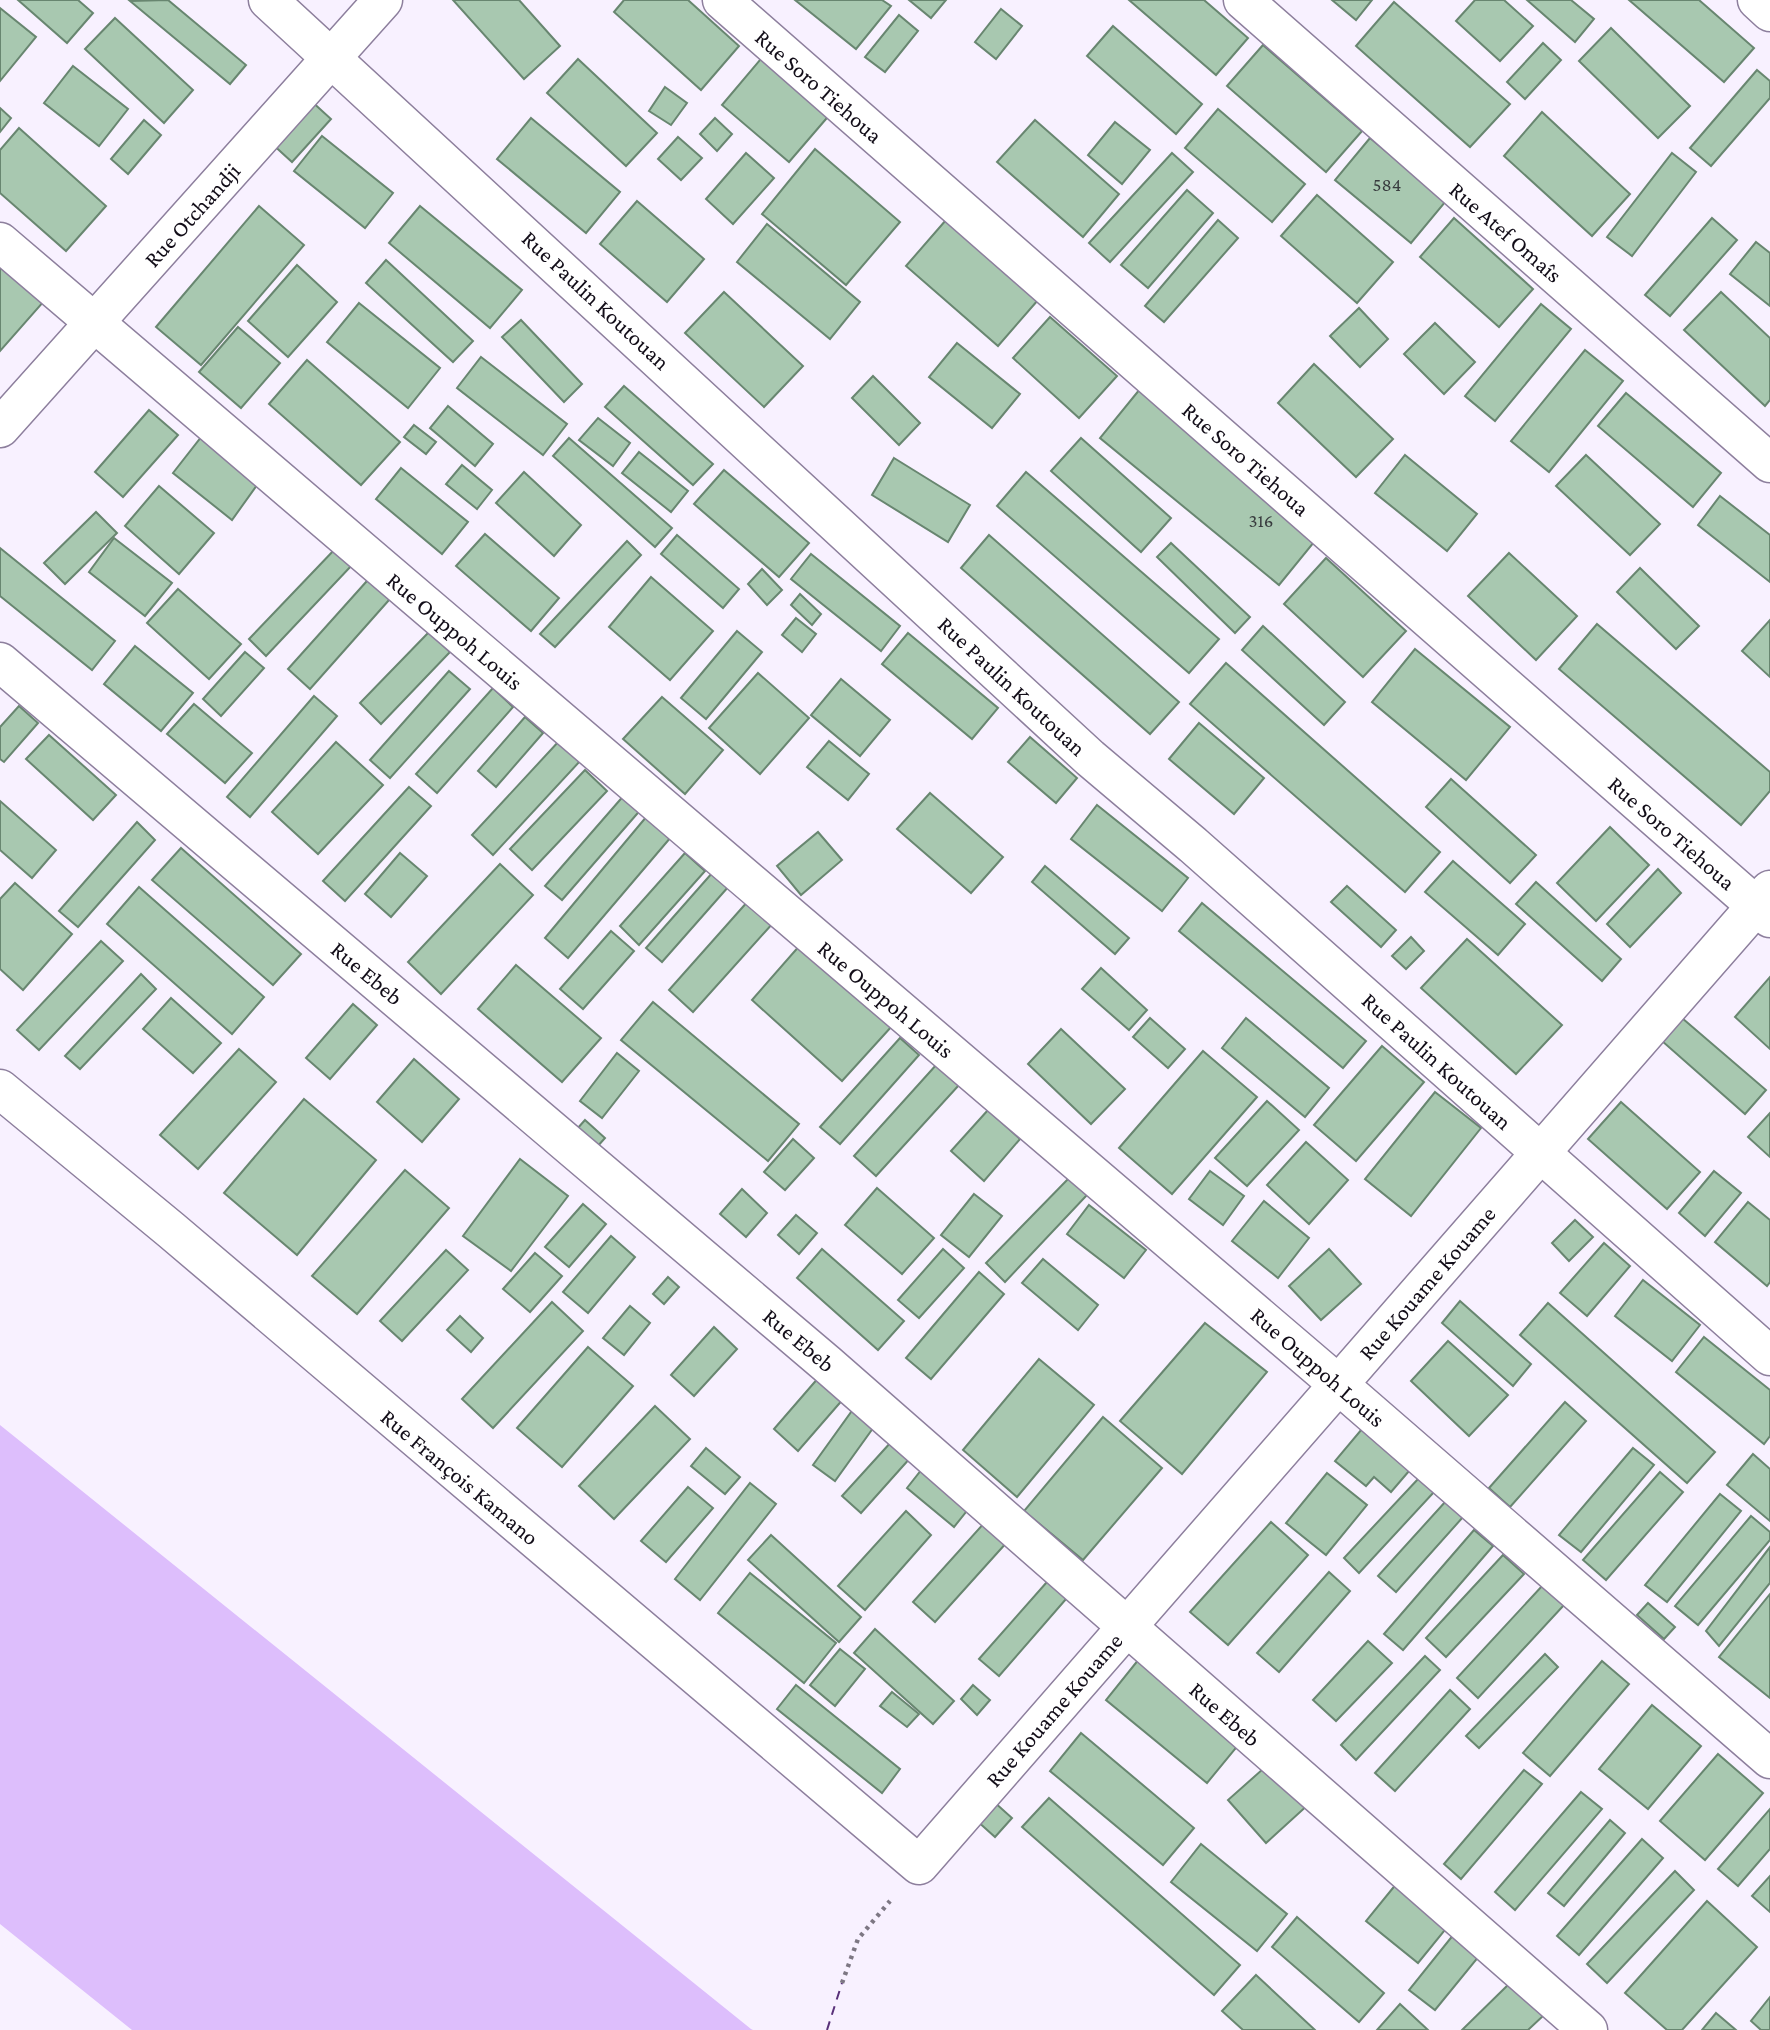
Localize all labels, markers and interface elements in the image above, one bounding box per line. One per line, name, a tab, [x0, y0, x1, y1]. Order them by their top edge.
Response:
street label: Rue Soro Tiehoua	[750, 24, 888, 148]
street label: Rue Otchandji	[139, 158, 245, 272]
house number: 584	[1373, 174, 1401, 195]
street label: Rue Atef Omaîs	[1445, 176, 1567, 288]
street label: Rue Paulin Koutouan	[517, 225, 675, 375]
street label: Rue Soro Tiehoua	[1177, 397, 1315, 521]
house number: 316	[1249, 510, 1273, 531]
street label: Rue Ouppoh Louis	[382, 567, 528, 695]
street label: Rue Paulin Koutouan	[933, 611, 1091, 761]
street label: Rue Soro Tiehoua	[1603, 771, 1741, 895]
street label: Rue Ouppoh Louis	[813, 935, 959, 1063]
street label: Rue Ebeb	[326, 936, 408, 1010]
street label: Rue Paulin Koutouan	[1357, 987, 1517, 1135]
street label: Rue Kouame Kouame	[1353, 1201, 1501, 1365]
street label: Rue Ouppoh Louis	[1246, 1302, 1390, 1432]
street label: Rue Ebeb	[758, 1303, 840, 1377]
street label: Rue François Kamano	[376, 1403, 544, 1551]
street label: Rue Kouame Kouame	[980, 1628, 1128, 1792]
street label: Rue Ebeb	[1184, 1676, 1266, 1752]

